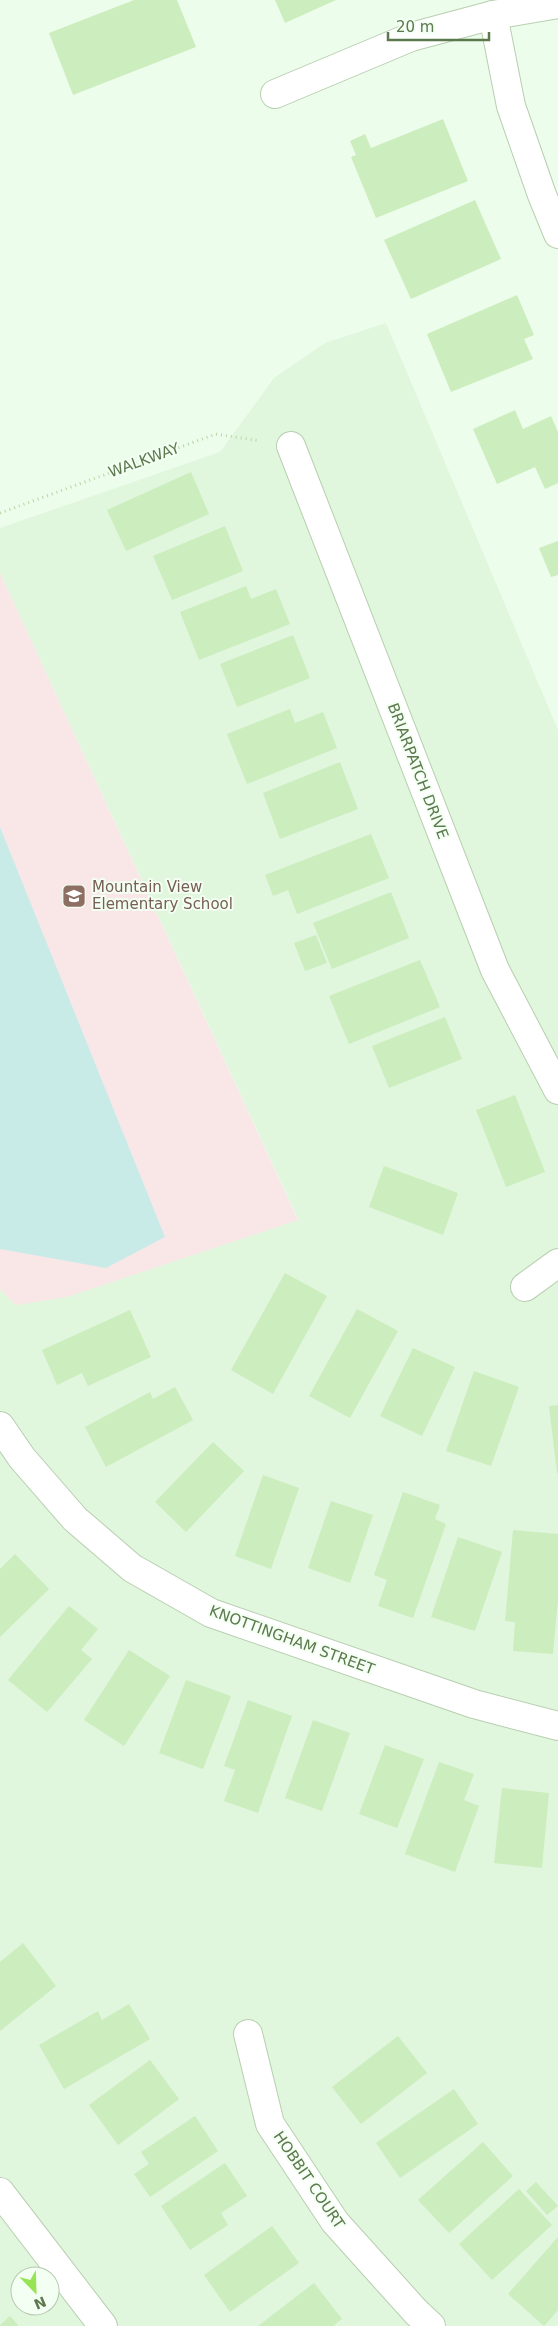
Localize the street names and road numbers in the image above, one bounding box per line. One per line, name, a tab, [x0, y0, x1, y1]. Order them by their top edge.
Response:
street label: WALKWAY	[106, 439, 183, 481]
street label: BRIARPATCH DRIVE	[384, 701, 452, 841]
street label: KNOTTINGHAM STREET	[207, 1602, 378, 1679]
street label: HOBBIT COURT	[270, 2128, 349, 2233]

